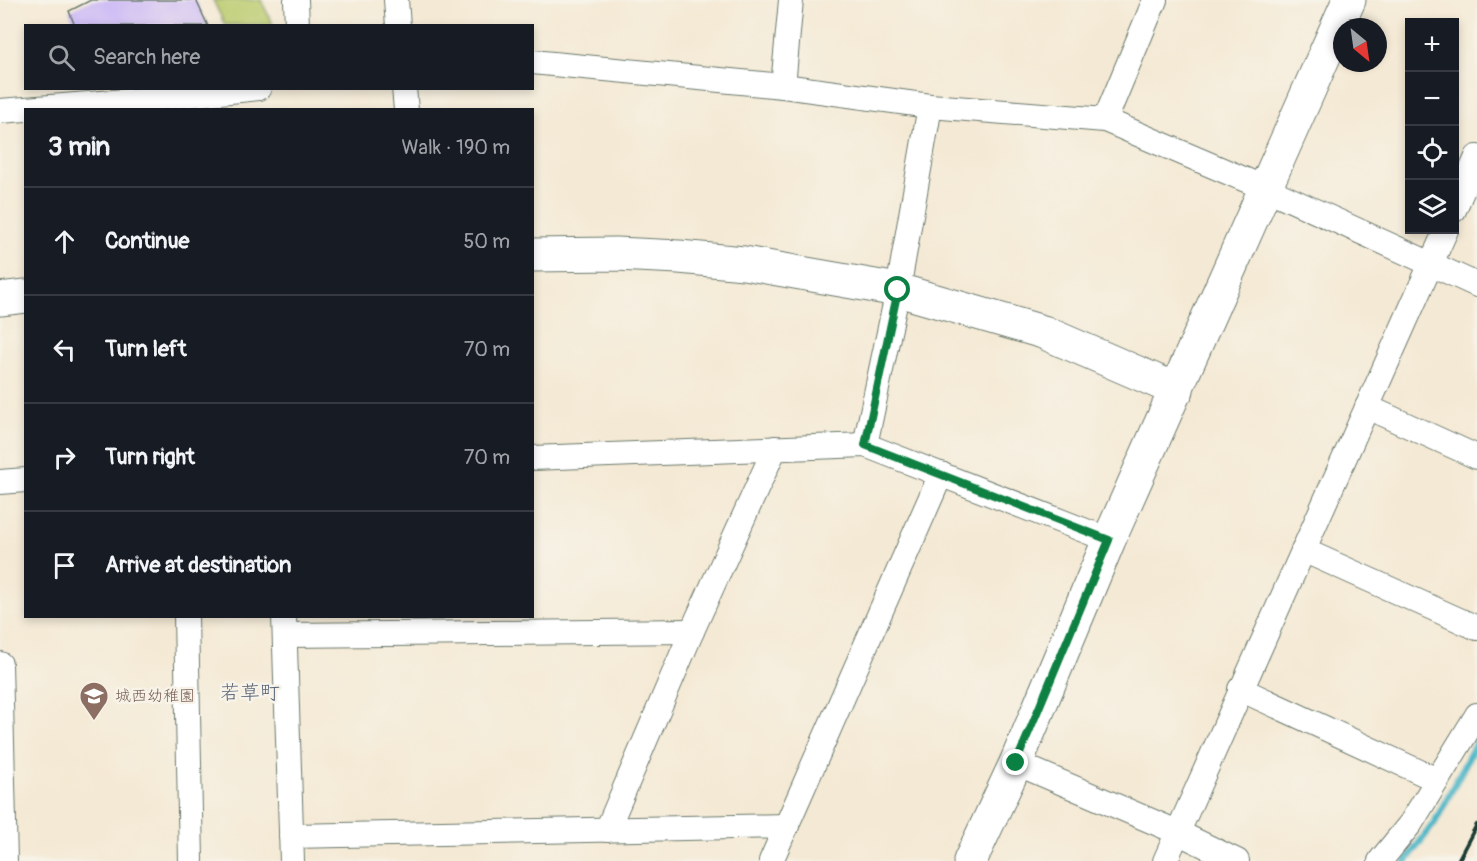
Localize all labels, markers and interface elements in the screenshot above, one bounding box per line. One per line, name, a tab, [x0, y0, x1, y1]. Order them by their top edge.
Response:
north arrow	[1333, 18, 1387, 72]
map controls	[1405, 18, 1459, 234]
button: +	[1405, 18, 1459, 72]
search box	[24, 24, 534, 90]
icon: search	[45, 41, 78, 74]
text: Search here	[93, 43, 200, 71]
button: −	[1405, 72, 1459, 126]
button: locate	[1405, 126, 1459, 180]
text: 3 min	[48, 131, 110, 163]
text: Walk · 190 m	[402, 135, 510, 160]
button: layers	[1405, 180, 1459, 234]
icon: ahead	[48, 225, 81, 258]
text: Continue	[105, 227, 189, 255]
text: 50 m	[463, 229, 510, 254]
route start	[884, 276, 910, 302]
icon: left	[48, 333, 81, 366]
text: Turn left	[105, 335, 187, 363]
text: 70 m	[464, 337, 510, 362]
icon: right	[48, 441, 81, 474]
text: Turn right	[105, 443, 195, 471]
text: 70 m	[464, 445, 510, 470]
icon: arrive	[48, 549, 81, 582]
text: Arrive at destination	[105, 551, 291, 579]
school or university icon: 城西幼稚園	[78, 680, 110, 722]
district label: 若草町	[220, 680, 280, 705]
place label: 城西幼稚園	[115, 686, 195, 706]
route end	[1002, 749, 1028, 775]

